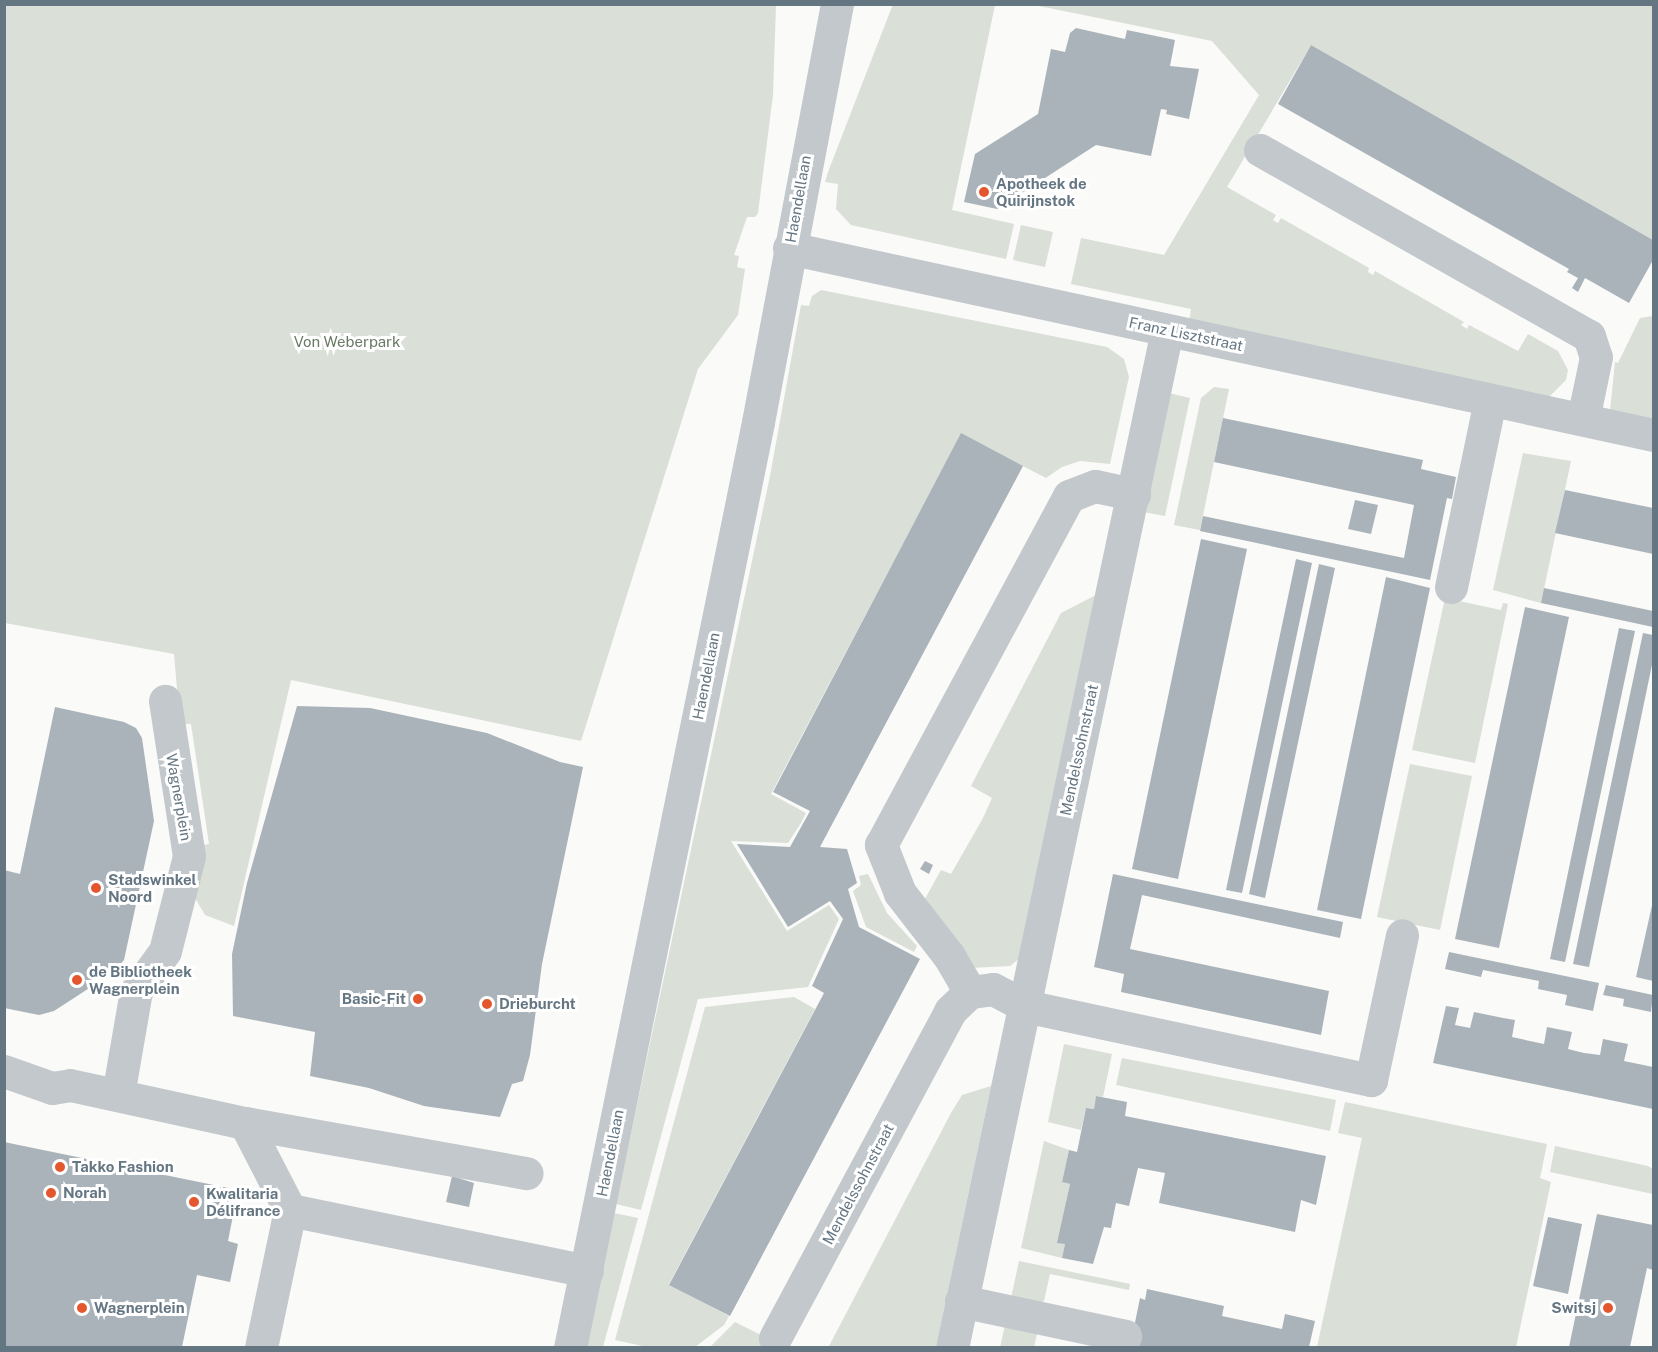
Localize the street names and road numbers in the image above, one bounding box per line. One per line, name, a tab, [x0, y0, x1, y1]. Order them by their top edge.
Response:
street label: Haendellaan	[781, 154, 815, 244]
street label: Franz Lisztstraat	[1127, 313, 1245, 355]
street label: Haendellaan	[689, 631, 723, 721]
street label: Mendelssohnstraat	[1056, 683, 1102, 817]
street label: Wagnerplein	[162, 752, 196, 842]
street label: Haendellaan	[593, 1108, 627, 1198]
street label: Mendelssohnstraat	[819, 1121, 897, 1247]

